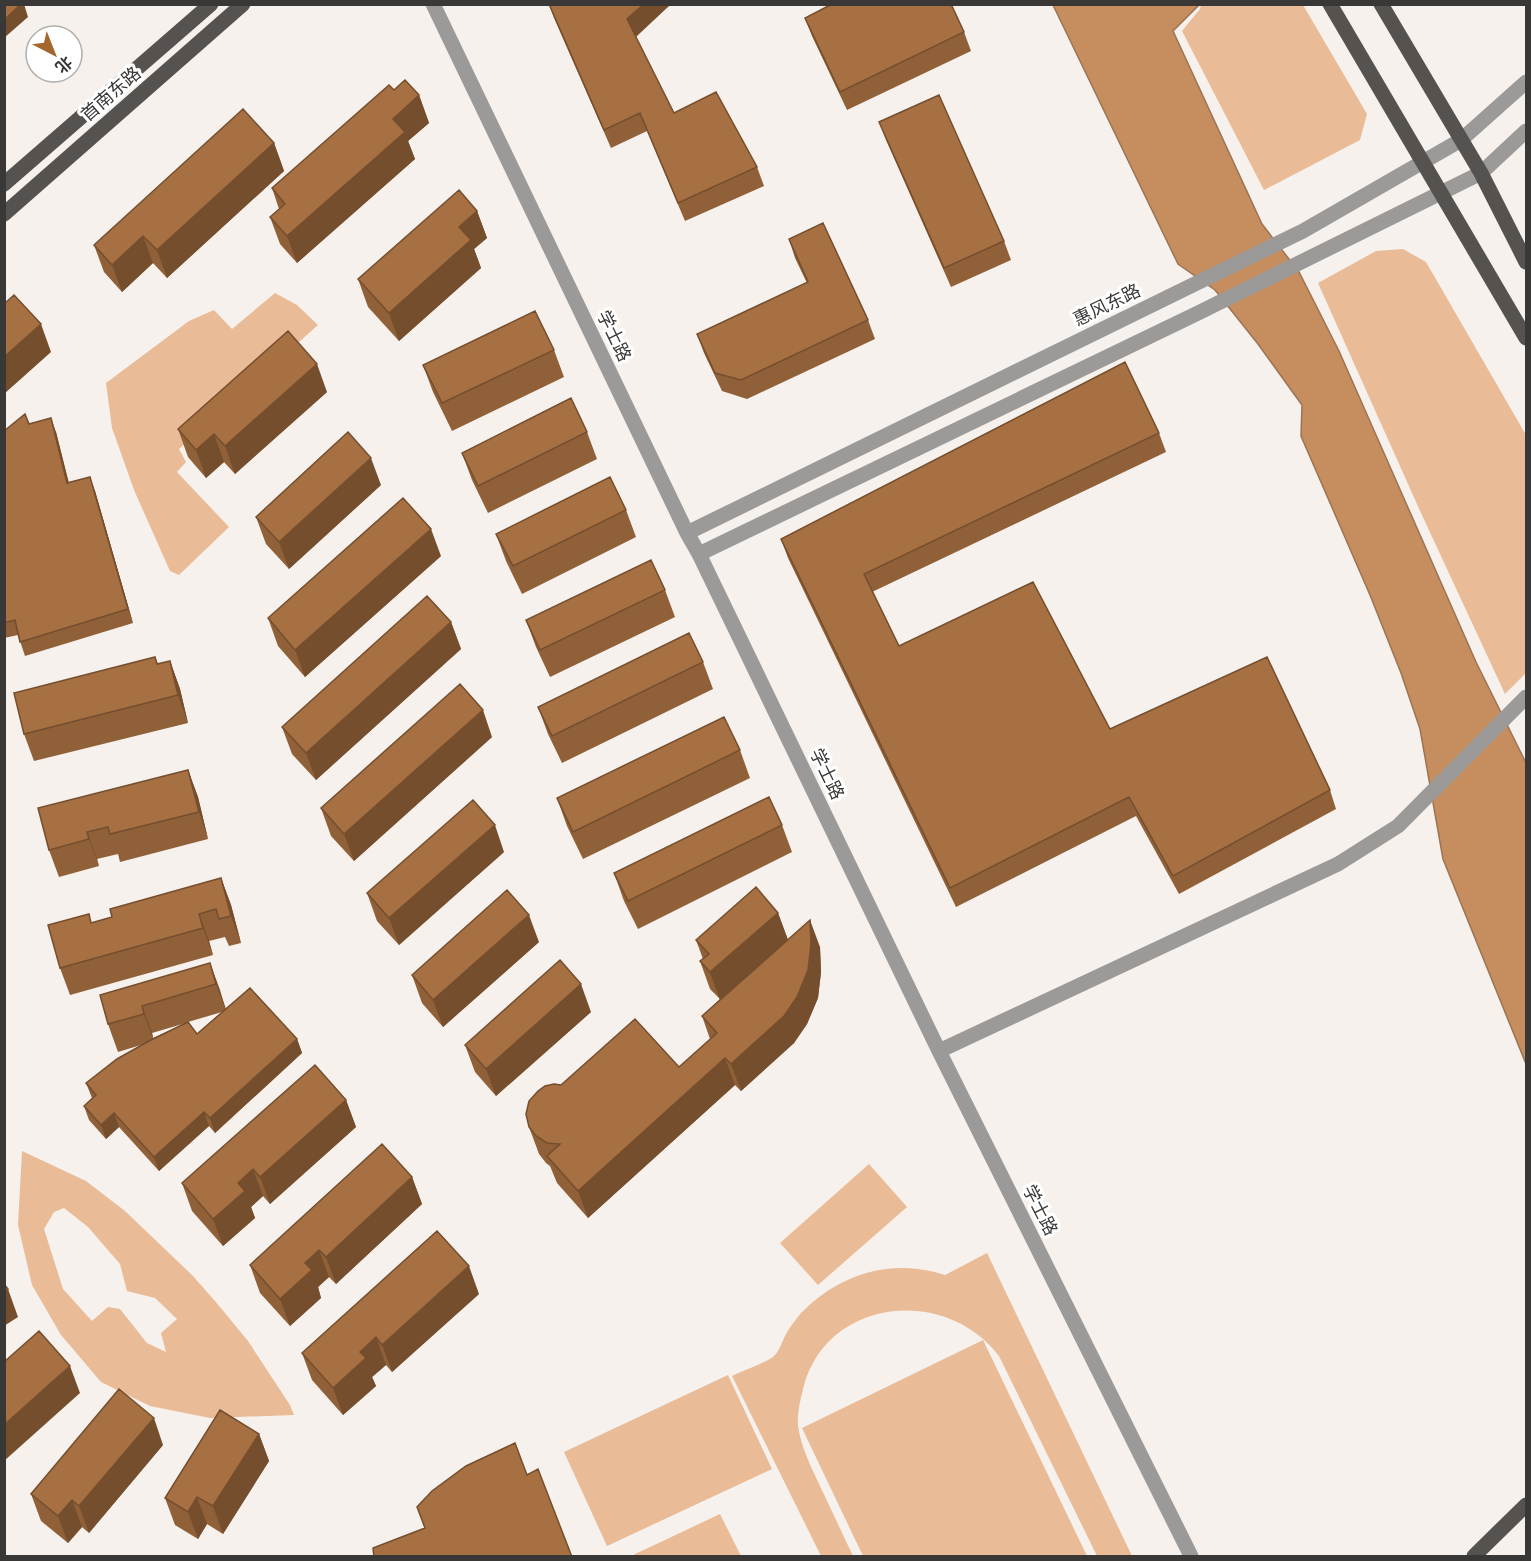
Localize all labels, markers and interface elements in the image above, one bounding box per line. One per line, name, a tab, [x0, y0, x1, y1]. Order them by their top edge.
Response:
north arrow	[24, 24, 84, 84]
text: 北	[51, 52, 76, 77]
street label: 首南东路	[77, 62, 145, 126]
street label: 惠风东路	[1070, 279, 1144, 331]
street label: 学士路	[592, 307, 636, 365]
street label: 学士路	[805, 745, 849, 803]
street label: 学士路	[1018, 1181, 1062, 1239]

